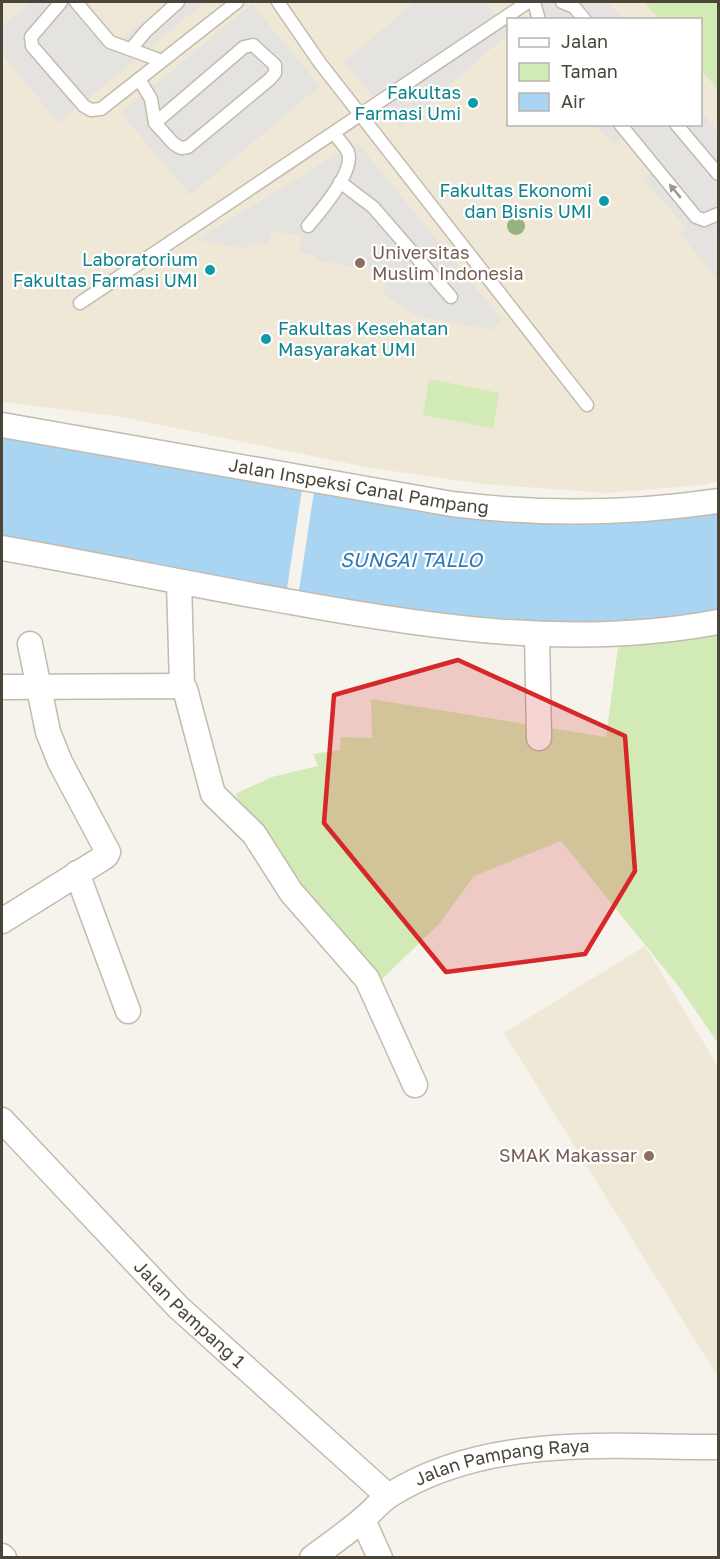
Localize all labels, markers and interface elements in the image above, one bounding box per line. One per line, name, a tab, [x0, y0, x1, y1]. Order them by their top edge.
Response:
legend	[507, 18, 702, 126]
text: Jalan	[561, 30, 608, 52]
text: Taman	[561, 60, 618, 82]
place label: Fakultas Farmasi Umi	[355, 81, 461, 124]
text: Air	[561, 90, 585, 112]
marker: Fakultas Farmasi Umi	[466, 96, 480, 110]
place label: Fakultas Ekonomi dan Bisnis UMI	[439, 179, 592, 222]
one-way arrow	[669, 184, 682, 199]
marker: Fakultas Ekonomi dan Bisnis UMI	[597, 194, 611, 208]
place label: Universitas Muslim Indonesia	[372, 241, 524, 284]
place label: Laboratorium Fakultas Farmasi UMI	[13, 248, 198, 291]
marker: Universitas Muslim Indonesia	[353, 256, 367, 270]
marker: Laboratorium Fakultas Farmasi UMI	[203, 263, 217, 277]
place label: Fakultas Kesehatan Masyarakat UMI	[278, 317, 448, 360]
marker: Fakultas Kesehatan Masyarakat UMI	[259, 332, 273, 346]
street label: Jalan Inspeksi Canal Pampang	[227, 453, 490, 518]
water label: SUNGAI TALLO	[340, 547, 483, 571]
place label: SMAK Makassar	[499, 1144, 637, 1166]
marker: SMAK Makassar	[642, 1149, 656, 1163]
street label: Jalan Pampang 1	[130, 1255, 250, 1372]
street label: Jalan Pampang Raya	[410, 1434, 590, 1490]

